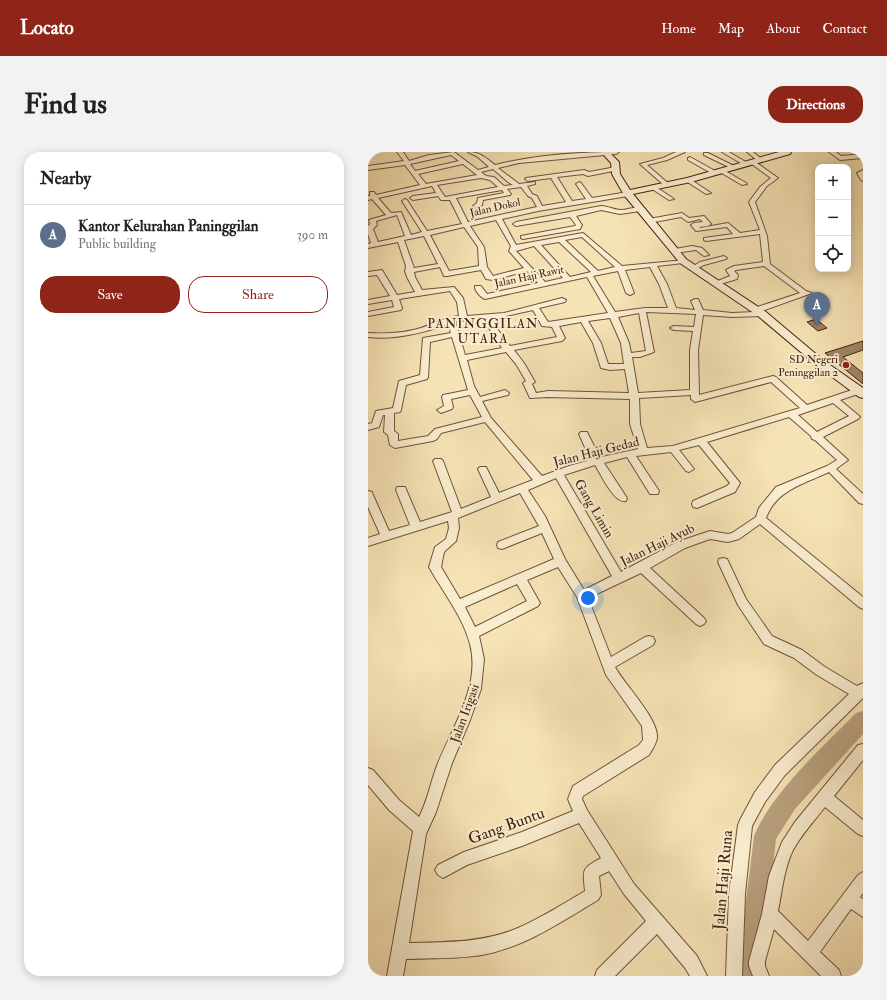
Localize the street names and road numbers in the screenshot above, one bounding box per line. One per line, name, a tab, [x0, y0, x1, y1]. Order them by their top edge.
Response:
street label: Jalan Dokol	[468, 195, 522, 221]
street label: Jalan Haji Rawit	[492, 263, 566, 291]
street label: Jalan Haji Gedad	[551, 433, 642, 471]
street label: Gang Limin	[571, 476, 618, 541]
street label: Jalan Haji Ayub	[617, 520, 698, 571]
street label: Jalan Irigasi	[447, 681, 483, 746]
street label: Gang Buntu	[465, 803, 547, 849]
street label: Jalan Haji Runa	[709, 829, 738, 932]

